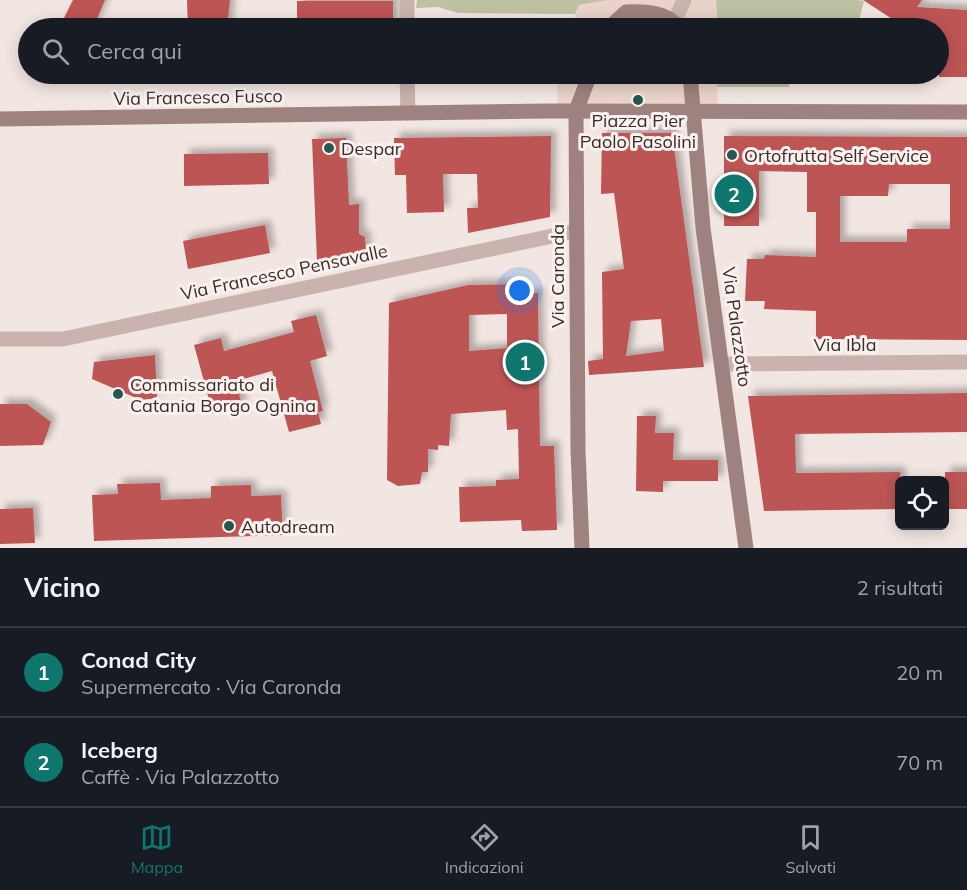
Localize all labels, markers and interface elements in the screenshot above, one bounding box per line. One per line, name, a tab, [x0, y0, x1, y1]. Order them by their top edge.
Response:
search box	[18, 18, 949, 84]
icon: search	[39, 35, 72, 68]
text: Cerca qui	[87, 37, 182, 65]
street label: Via Francesco Fusco	[113, 84, 283, 110]
marker: Piazza Pier Paolo Pasolini	[631, 93, 645, 107]
place label: Piazza Pier Paolo Pasolini	[580, 109, 696, 153]
place label: Despar	[341, 137, 402, 160]
marker: Despar	[322, 141, 336, 155]
place label: Ortofrutta Self Service	[744, 144, 929, 167]
marker: Ortofrutta Self Service	[725, 148, 739, 162]
pin: 2	[714, 172, 754, 216]
street label: Via Caronda	[546, 224, 569, 328]
street label: Via Francesco Pensavalle	[178, 239, 390, 305]
street label: Via Palazzotto	[717, 266, 757, 388]
your location	[505, 276, 534, 305]
street label: Via Ibla	[814, 333, 876, 356]
pin: 1	[506, 340, 544, 385]
place label: Commissariato di Catania Borgo Ognina	[130, 373, 316, 417]
marker: Commissariato di Catania Borgo Ognina	[111, 387, 125, 401]
map controls	[895, 476, 949, 530]
button: locate	[895, 476, 949, 530]
place label: Autodream	[241, 515, 335, 538]
marker: Autodream	[222, 519, 236, 533]
text: Vicino	[24, 571, 101, 604]
text: 2 risultati	[857, 575, 943, 600]
text: Conad City	[81, 646, 196, 674]
text: 1	[38, 660, 50, 685]
text: 20 m	[896, 660, 943, 685]
text: Supermercato · Via Caronda	[81, 674, 341, 699]
text: Iceberg	[81, 736, 158, 764]
text: 2	[38, 750, 50, 775]
text: 70 m	[896, 750, 943, 775]
text: Caffè · Via Palazzotto	[81, 764, 279, 789]
tab: Mappa	[131, 821, 183, 877]
tab: Indicazioni	[445, 821, 524, 877]
tab: Salvati	[785, 821, 836, 877]

